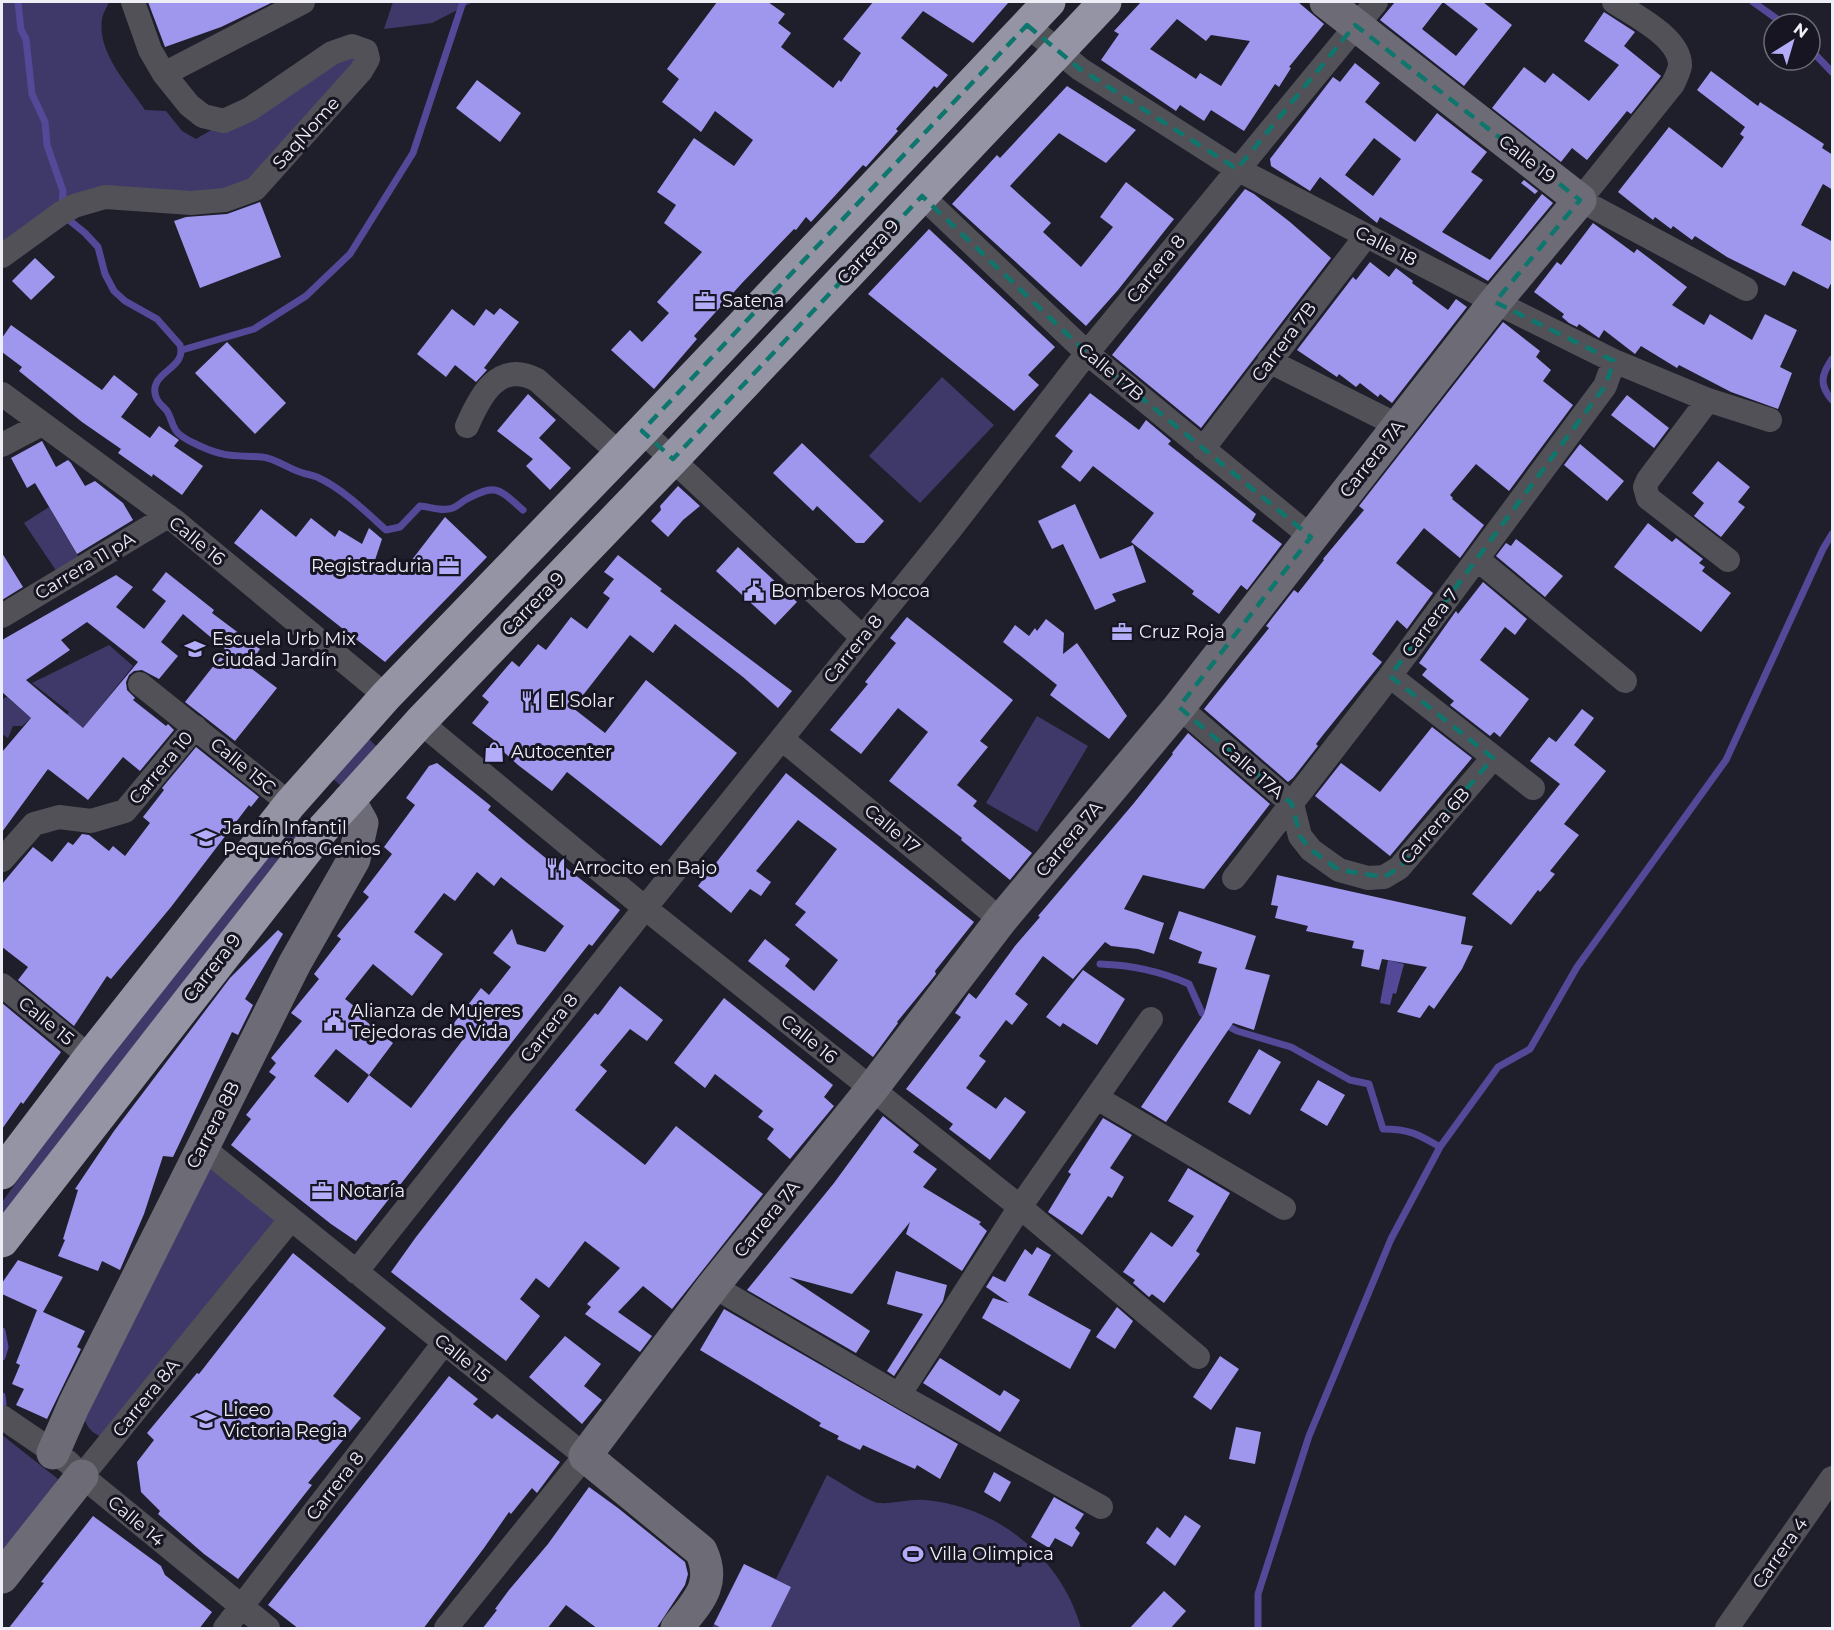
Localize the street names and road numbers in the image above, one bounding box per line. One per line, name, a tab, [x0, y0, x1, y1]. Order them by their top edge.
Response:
street label: SaqNome	[268, 92, 344, 174]
street label: Calle 19	[1494, 130, 1560, 188]
street label: Carrera 9	[832, 215, 904, 289]
street label: Calle 18	[1351, 221, 1421, 271]
street label: Carrera 8	[1122, 230, 1190, 308]
street label: Carrera 7B	[1247, 298, 1321, 386]
street label: Calle 17B	[1074, 338, 1148, 406]
street label: Carrera 7A	[1335, 416, 1409, 502]
street label: Calle 16	[164, 512, 230, 570]
street label: Carrera 11 pA	[31, 528, 139, 604]
street label: Carrera 9	[497, 567, 569, 641]
street label: Carrera 7	[1397, 584, 1463, 662]
street label: Carrera 8	[819, 610, 887, 688]
street label: Carrera 10	[124, 727, 198, 809]
street label: Calle 15C	[206, 733, 280, 799]
street label: Calle 17A	[1216, 736, 1288, 804]
street label: Carrera 6B	[1396, 783, 1474, 869]
street label: Carrera 7A	[1031, 796, 1107, 881]
street label: Calle 17	[860, 799, 924, 859]
street label: Carrera 9	[178, 929, 246, 1007]
street label: Carrera 8	[515, 989, 583, 1067]
street label: Calle 15	[14, 992, 78, 1050]
street label: Calle 16	[776, 1010, 842, 1068]
street label: Carrera 8B	[182, 1078, 244, 1172]
street label: Carrera 7A	[729, 1176, 805, 1262]
street label: Calle 15	[430, 1329, 494, 1387]
street label: Carrera 8A	[108, 1354, 184, 1442]
street label: Carrera 8	[301, 1447, 369, 1525]
street label: Calle 14	[103, 1491, 169, 1551]
street label: Carrera 4	[1747, 1513, 1813, 1593]

